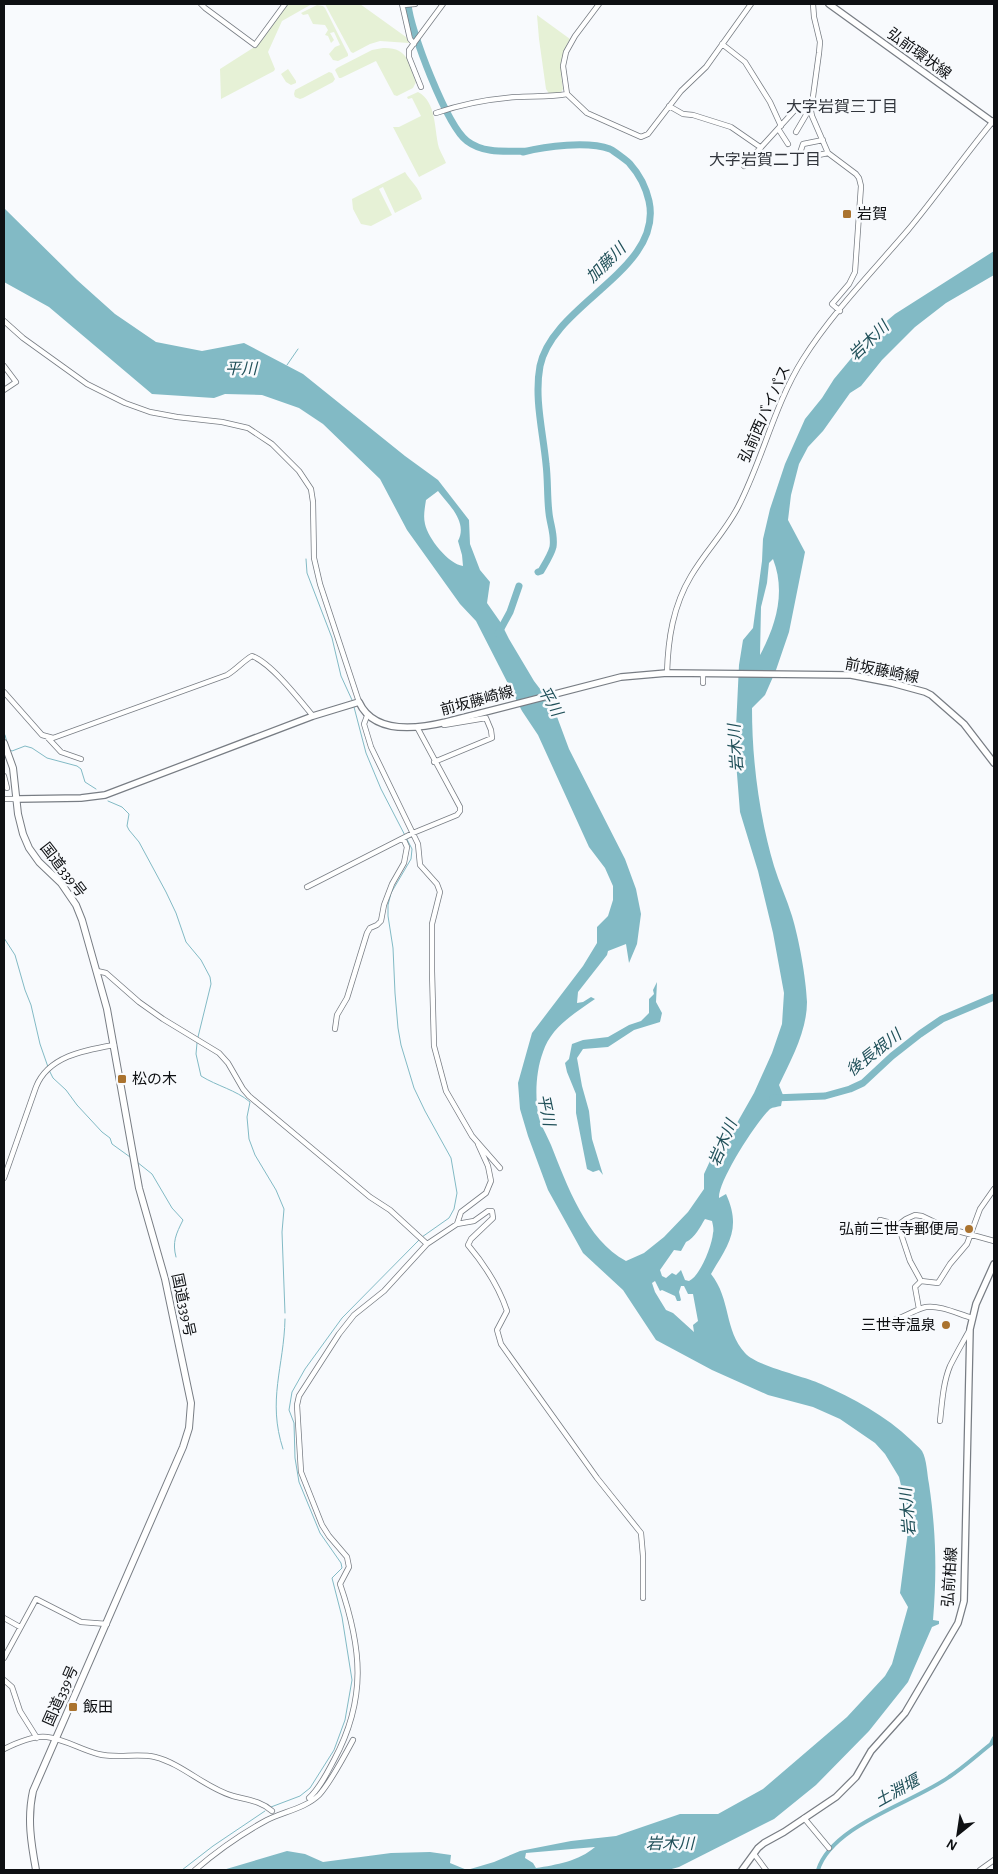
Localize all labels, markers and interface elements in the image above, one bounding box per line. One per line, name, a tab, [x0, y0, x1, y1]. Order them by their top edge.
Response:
street label: 弘前環状線	[884, 24, 955, 82]
district label: 大字岩賀三丁目	[786, 99, 898, 115]
district label: 大字岩賀二丁目	[709, 152, 821, 168]
place label: 岩賀	[857, 206, 887, 222]
marker: 岩賀	[841, 208, 853, 220]
water label: 加藤川	[583, 238, 630, 286]
water label: 岩木川	[845, 316, 893, 363]
water label: 平川	[225, 361, 259, 377]
street label: 弘前西バイパス	[736, 363, 793, 465]
street label: 前坂藤崎線	[844, 655, 920, 686]
street label: 前坂藤崎線	[439, 683, 515, 718]
water label: 平川	[535, 683, 566, 721]
water label: 岩木川	[725, 722, 746, 773]
street label: 国道339号	[37, 839, 90, 900]
water label: 後長根川	[843, 1025, 906, 1079]
place label: 松の木	[132, 1071, 177, 1087]
marker: 松の木	[116, 1073, 128, 1085]
water label: 平川	[535, 1093, 558, 1129]
water label: 岩木川	[705, 1116, 741, 1168]
place label: 弘前三世寺郵便局	[839, 1221, 959, 1237]
marker: 弘前三世寺郵便局	[963, 1223, 975, 1235]
street label: 国道339号	[169, 1272, 198, 1338]
place label: 三世寺温泉	[861, 1317, 936, 1333]
marker: 三世寺温泉	[940, 1319, 952, 1331]
water label: 岩木川	[897, 1485, 918, 1537]
street label: 弘前柏線	[939, 1546, 960, 1607]
street label: 国道339号	[40, 1663, 81, 1728]
place label: 飯田	[83, 1699, 113, 1715]
marker: 飯田	[67, 1701, 79, 1713]
water label: 土淵堰	[872, 1770, 924, 1810]
north arrow	[933, 1809, 983, 1859]
water label: 岩木川	[646, 1835, 696, 1852]
text: N	[944, 1836, 960, 1853]

